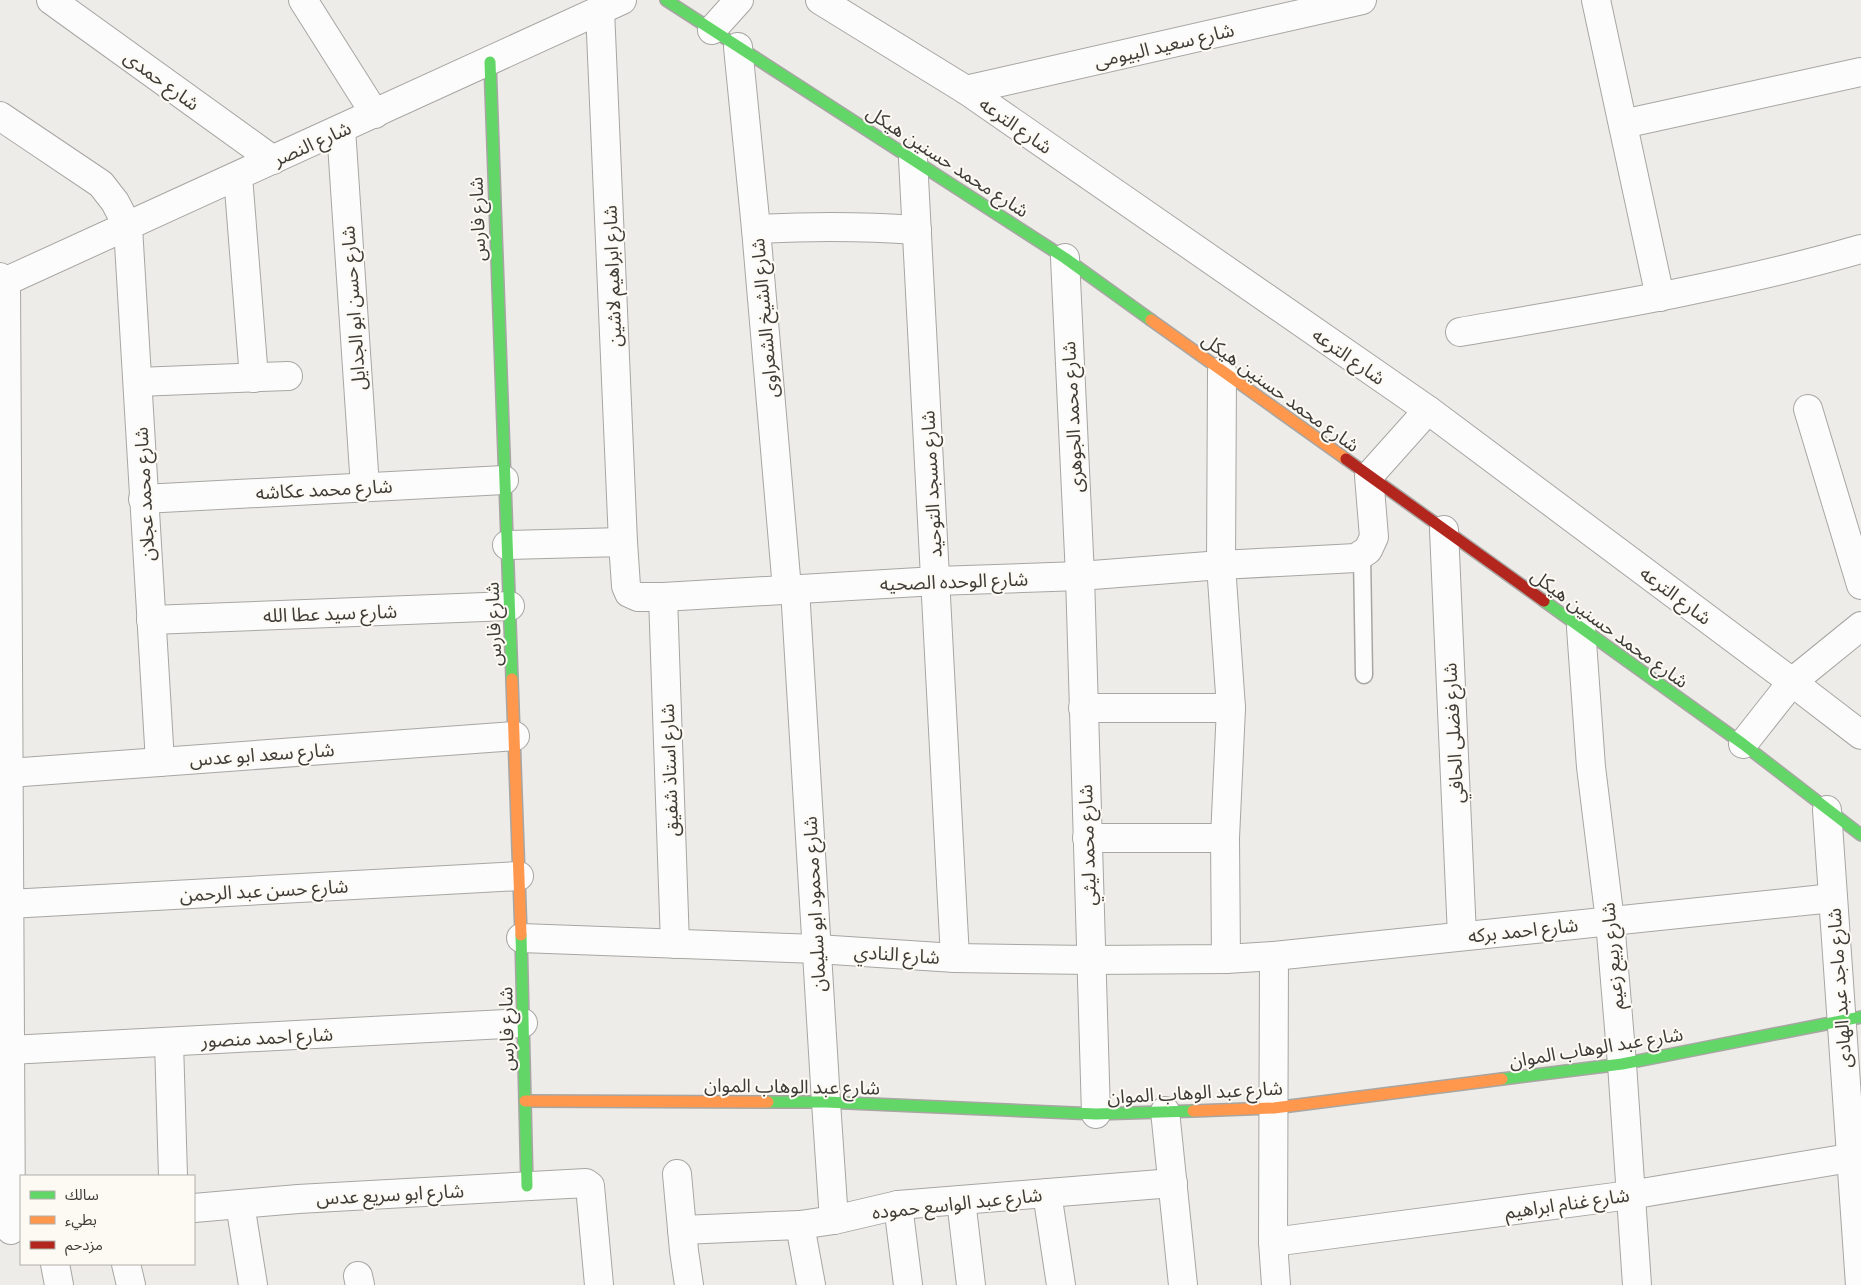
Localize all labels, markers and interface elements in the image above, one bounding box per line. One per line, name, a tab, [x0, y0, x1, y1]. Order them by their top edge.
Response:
street label: شارع سعيد البيومى	[1092, 17, 1237, 75]
street label: شارع حمدى	[118, 44, 205, 117]
street label: شارع الترعه	[974, 91, 1057, 160]
street label: شارع محمد حسنين هيكل	[861, 100, 1034, 224]
street label: شارع النصر	[268, 115, 355, 173]
street label: شارع فارس	[464, 176, 492, 262]
street label: شارع ابراهيم لاشين	[598, 205, 629, 347]
street label: شارع حسن ابو الجدايل	[335, 225, 373, 391]
street label: شارع الشيخ الشعراوى	[745, 237, 786, 399]
street label: شارع الترعه	[1307, 322, 1390, 391]
street label: شارع محمد حسنين هيكل	[1196, 327, 1364, 459]
street label: شارع محمد الجوهرى	[1056, 341, 1090, 493]
street label: شارع مسجد التوحيد	[915, 410, 949, 558]
street label: شارع محمد عجلان	[129, 426, 161, 562]
street label: شارع محمد عكاشه	[255, 473, 393, 507]
street label: شارع الترعه	[1634, 560, 1717, 631]
street label: شارع محمد حسنين هيكل	[1525, 563, 1693, 695]
street label: شارع الوحده الصحيه	[879, 566, 1029, 598]
street label: شارع فارس	[480, 581, 508, 667]
street label: شارع سيد عطا الله	[263, 599, 398, 629]
street label: شارع فضلى الحافي	[1437, 662, 1472, 804]
street label: شارع استاذ شفيق	[655, 703, 685, 837]
street label: شارع سعد ابو عدس	[189, 737, 335, 773]
street label: شارع محمد ليثي	[1073, 784, 1105, 906]
street label: شارع محمود ابو سليمان	[797, 815, 833, 993]
street label: شارع حسن عبد الرحمن	[179, 874, 349, 908]
street label: شارع ربيع زعيم	[1595, 901, 1632, 1011]
street label: شارع ماجد عبد الهادى	[1821, 907, 1859, 1069]
street label: شارع احمد بركه	[1467, 912, 1580, 950]
street label: شارع النادي	[853, 939, 941, 972]
street label: شارع فارس	[493, 987, 521, 1071]
street label: شارع عبد الوهاب الموان	[1507, 1021, 1685, 1075]
street label: شارع احمد منصور	[199, 1022, 334, 1054]
street label: شارع عبد الوهاب الموان	[704, 1072, 880, 1102]
street label: شارع عبد الوهاب الموان	[1107, 1075, 1284, 1111]
legend	[20, 1175, 195, 1265]
street label: شارع ابو سريع عدس	[315, 1178, 465, 1213]
street label: شارع عبد الواسع حموده	[871, 1182, 1044, 1227]
street label: شارع غنام ابراهيم	[1503, 1182, 1631, 1227]
text: سالك	[65, 1185, 99, 1204]
text: بطيء	[65, 1210, 97, 1231]
text: مزدحم	[65, 1235, 103, 1256]

